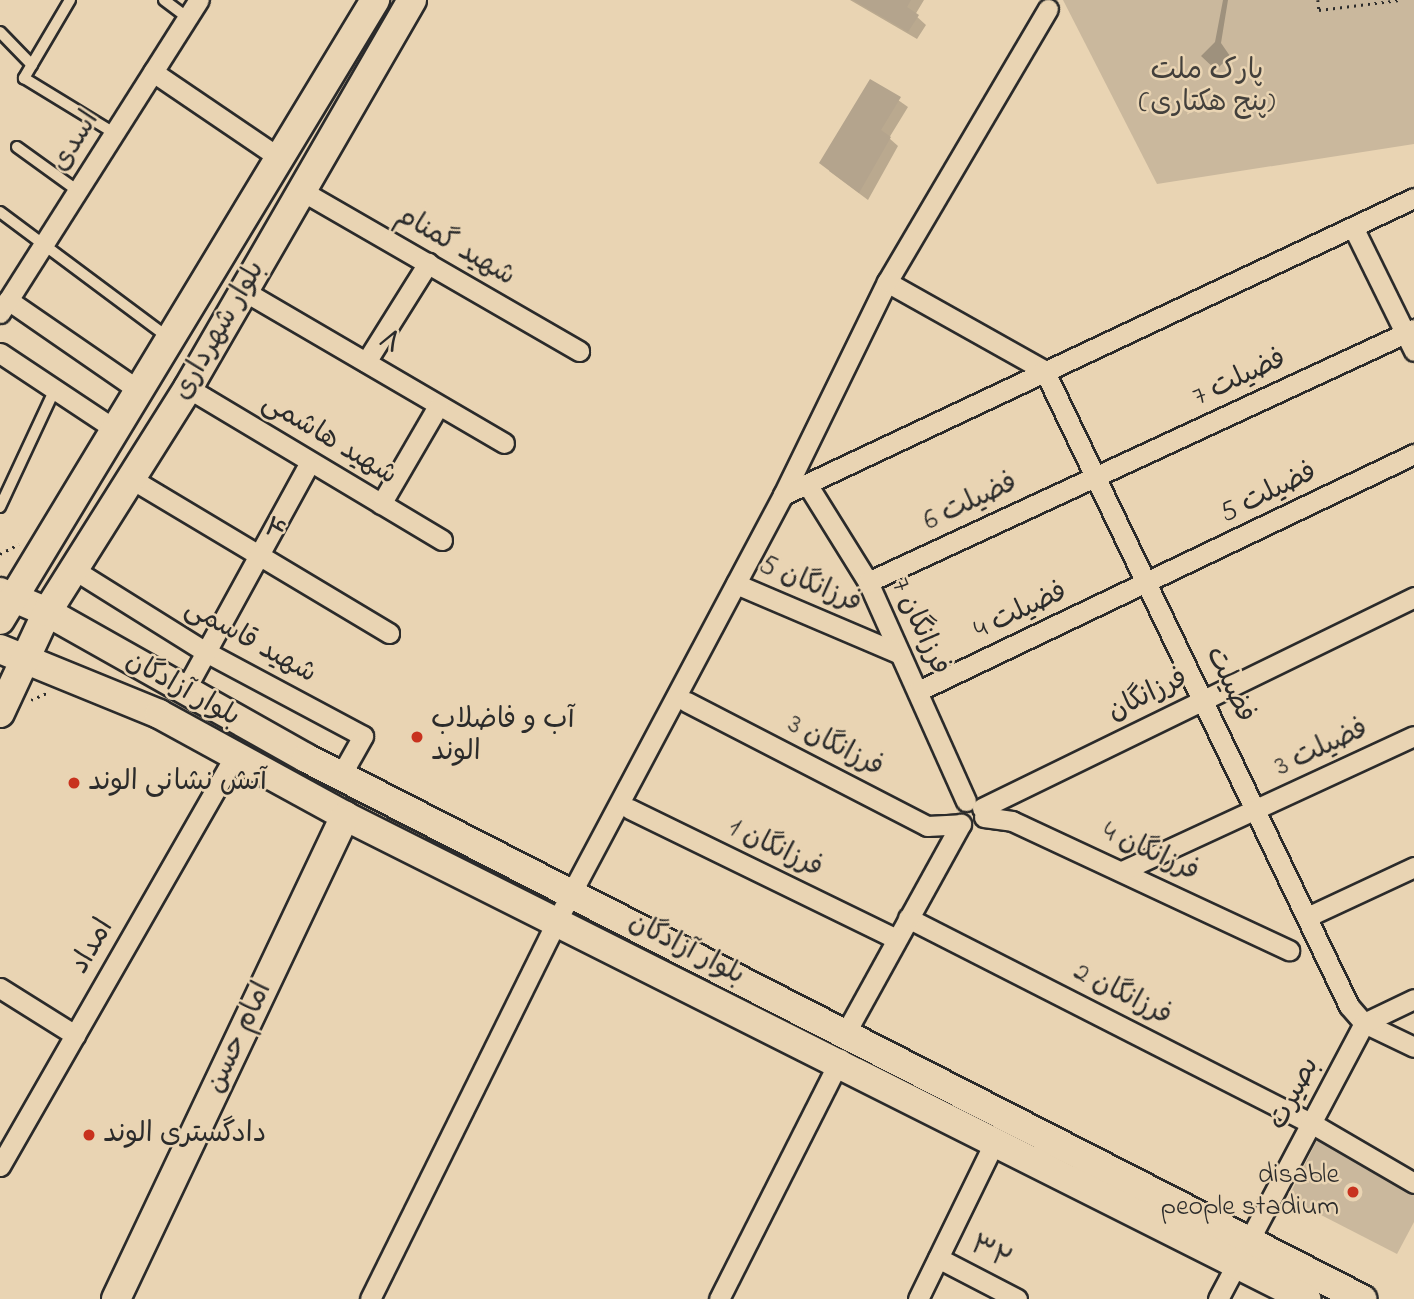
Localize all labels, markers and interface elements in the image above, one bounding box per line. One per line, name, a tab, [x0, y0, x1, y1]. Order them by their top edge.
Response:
park label: پارک ملت (پنج هکتاری)	[1139, 55, 1275, 121]
street label: اسدی	[44, 105, 108, 179]
street label: شهید گمنام	[389, 199, 521, 295]
street label: بلوار شهرداری	[167, 255, 273, 407]
street label: ۸	[372, 324, 406, 362]
street label: فضیلت 7	[1188, 343, 1292, 415]
street label: شهید هاشمی	[255, 387, 403, 493]
street label: فضیلت 5	[1215, 456, 1323, 532]
street label: فضیلت 6	[919, 467, 1023, 539]
street label: ۴	[256, 511, 292, 551]
street label: فرزانگان 5	[754, 549, 866, 621]
street label: فرزانگان 7	[882, 573, 956, 681]
street label: فضیلت 4	[969, 576, 1073, 648]
street label: شهید قاسمی	[178, 592, 322, 692]
street label: فضیلت	[1197, 642, 1261, 728]
street label: بلوار آزادگان	[119, 645, 245, 735]
street label: فرزانگان	[1103, 662, 1193, 730]
place label: آب و فاضلاب الوند	[431, 704, 575, 770]
street label: فرزانگان 3	[781, 709, 889, 785]
street label: فضیلت 3	[1270, 713, 1374, 785]
marker: آب و فاضلاب الوند	[409, 729, 425, 745]
place label: آتش نشانی الوند	[88, 766, 267, 800]
marker: آتش نشانی الوند	[66, 775, 82, 791]
street label: فرزانگان 1	[722, 812, 828, 886]
street label: فرزانگان 4	[1096, 816, 1204, 890]
street label: بلوار آزادگان	[622, 906, 750, 994]
street label: امداد	[64, 913, 122, 981]
street label: فرزانگان 2	[1067, 956, 1177, 1034]
street label: امام حسن	[200, 977, 280, 1099]
street label: بصیرت	[1262, 1052, 1328, 1136]
place label: دادگستری الوند	[103, 1118, 266, 1152]
marker: دادگستری الوند	[81, 1127, 97, 1143]
place label: disable people stadium	[1161, 1159, 1339, 1225]
marker: disable people stadium	[1345, 1184, 1361, 1200]
street label: ۳۲	[964, 1229, 1016, 1279]

